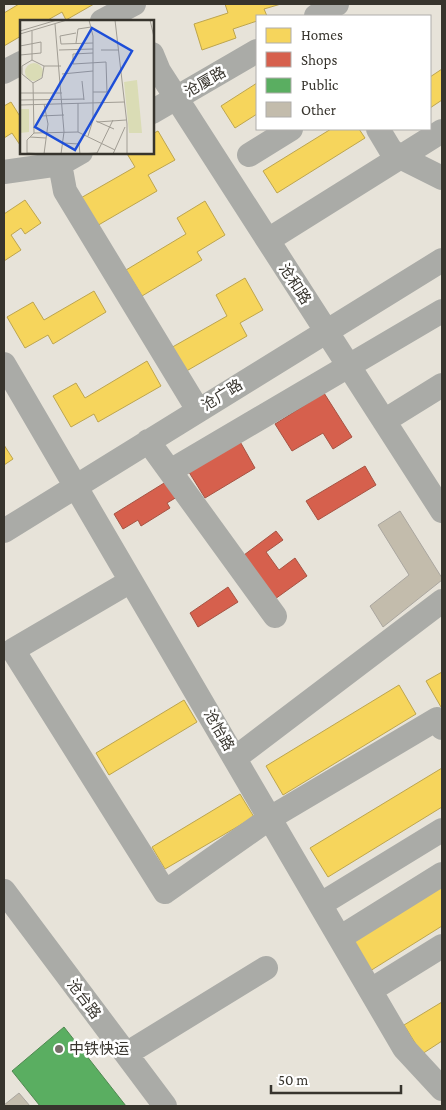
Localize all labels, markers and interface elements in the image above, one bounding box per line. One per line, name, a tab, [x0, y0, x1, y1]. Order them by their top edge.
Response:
legend	[256, 15, 431, 130]
inset map	[20, 20, 154, 154]
text: Homes	[301, 27, 343, 43]
text: Shops	[301, 52, 337, 69]
street label: 沧厦路	[182, 64, 228, 100]
text: Public	[301, 77, 339, 93]
text: Other	[301, 102, 337, 118]
street label: 沧和路	[276, 261, 314, 307]
street label: 沧广路	[199, 376, 245, 414]
street label: 沧怡路	[201, 706, 238, 753]
street label: 沧台路	[64, 976, 104, 1022]
place label: 中铁快运	[69, 1041, 129, 1057]
marker: 中铁快运	[53, 1043, 65, 1055]
scale bar	[271, 1062, 401, 1094]
text: 50 m	[278, 1072, 308, 1088]

